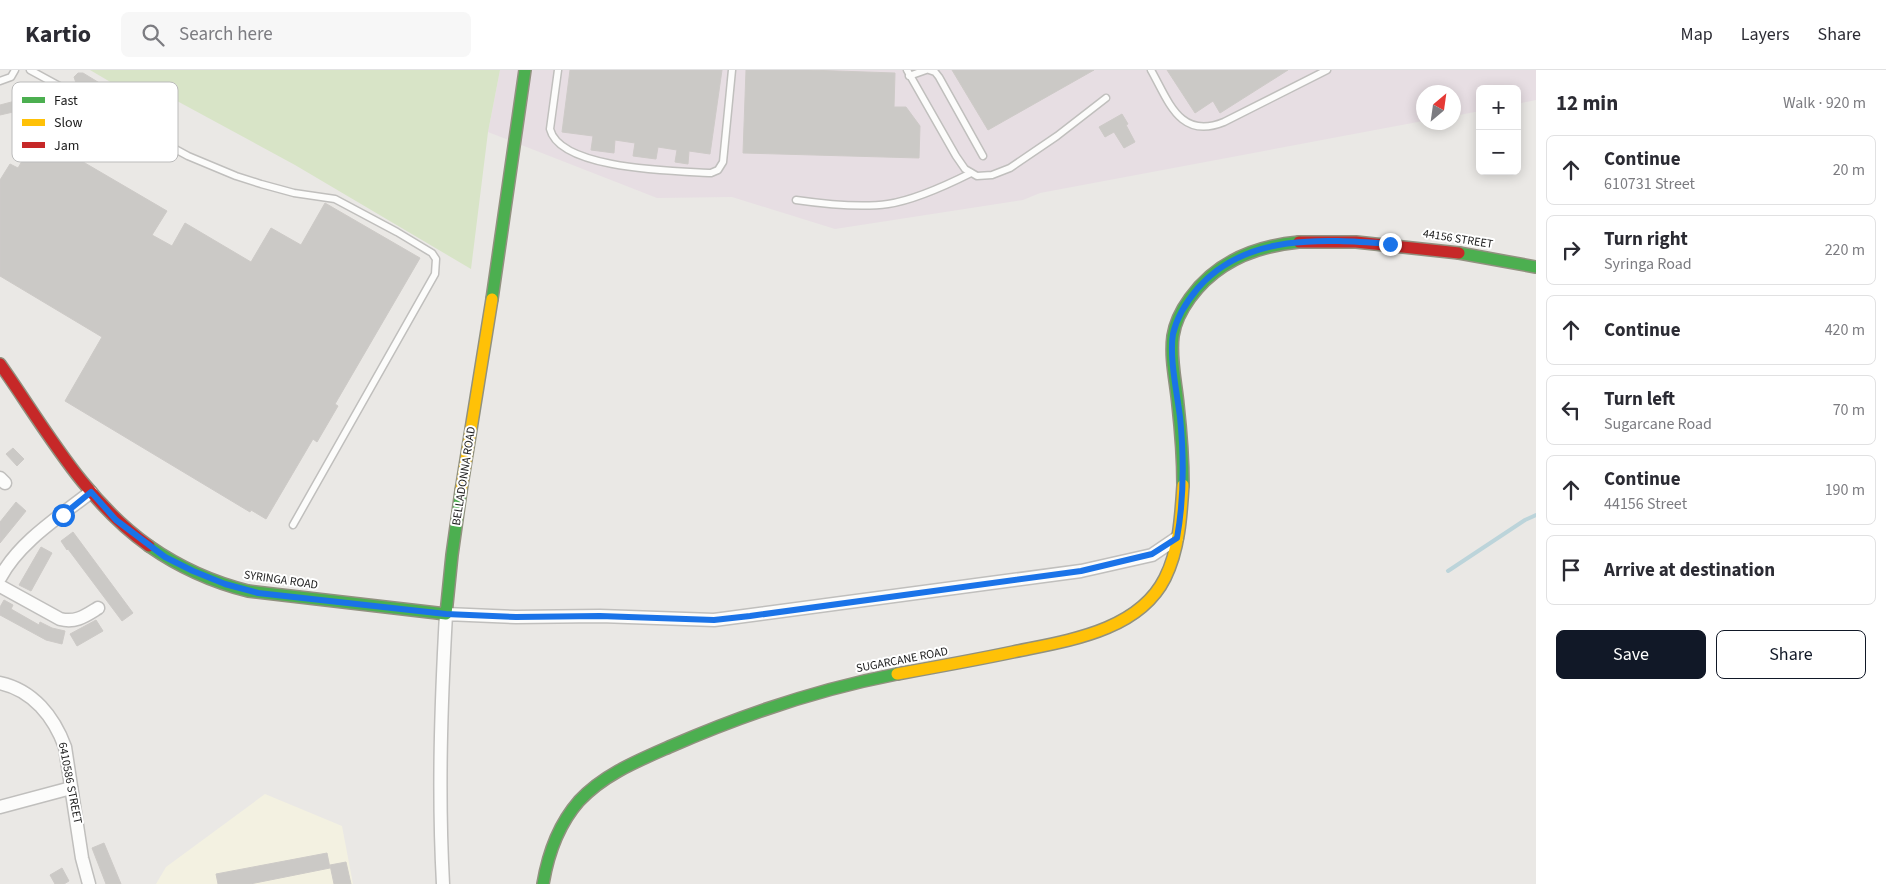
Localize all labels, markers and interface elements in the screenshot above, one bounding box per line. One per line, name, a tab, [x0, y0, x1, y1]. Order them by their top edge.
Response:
search box	[121, 12, 471, 57]
text: Kartio	[25, 17, 91, 52]
icon: search	[139, 21, 167, 49]
text: Search here	[179, 21, 273, 48]
text: Map	[1681, 22, 1713, 47]
text: Layers	[1741, 22, 1790, 47]
text: Share	[1818, 22, 1861, 47]
legend	[12, 82, 178, 162]
north arrow	[1416, 85, 1461, 130]
map controls	[1476, 85, 1521, 175]
button: +	[1476, 85, 1521, 130]
text: 12 min	[1556, 88, 1618, 118]
text: Fast	[54, 91, 78, 111]
text: Walk · 920 m	[1783, 92, 1866, 114]
text: Slow	[54, 113, 83, 133]
button: −	[1476, 130, 1521, 175]
text: Jam	[54, 136, 79, 156]
text: Continue	[1604, 146, 1681, 173]
icon: ahead	[1557, 156, 1585, 184]
text: 20 m	[1833, 159, 1865, 181]
text: 610731 Street	[1604, 173, 1695, 195]
street label: 44156 STREET	[1422, 225, 1495, 253]
text: Turn right	[1604, 226, 1688, 253]
route end	[1379, 233, 1402, 256]
icon: right	[1557, 236, 1585, 264]
text: 220 m	[1825, 239, 1865, 261]
text: Syringa Road	[1604, 253, 1692, 275]
icon: ahead	[1557, 316, 1585, 344]
text: Continue	[1604, 317, 1681, 344]
text: 420 m	[1825, 319, 1865, 341]
text: Turn left	[1604, 386, 1675, 413]
icon: left	[1557, 396, 1585, 424]
text: 70 m	[1833, 399, 1865, 421]
text: Sugarcane Road	[1604, 413, 1712, 435]
street label: BELLADONNA ROAD	[448, 425, 480, 527]
text: Continue	[1604, 466, 1681, 493]
icon: ahead	[1557, 476, 1585, 504]
text: 190 m	[1825, 479, 1865, 501]
text: 44156 Street	[1604, 493, 1687, 515]
route start	[52, 504, 75, 527]
icon: arrive	[1557, 556, 1585, 584]
text: Arrive at destination	[1604, 557, 1775, 584]
street label: SYRINGA ROAD	[243, 566, 319, 594]
button: Save	[1556, 630, 1706, 679]
button: Share	[1716, 630, 1866, 679]
street label: SUGARCANE ROAD	[855, 643, 949, 677]
street label: 6410586 STREET	[54, 741, 86, 826]

